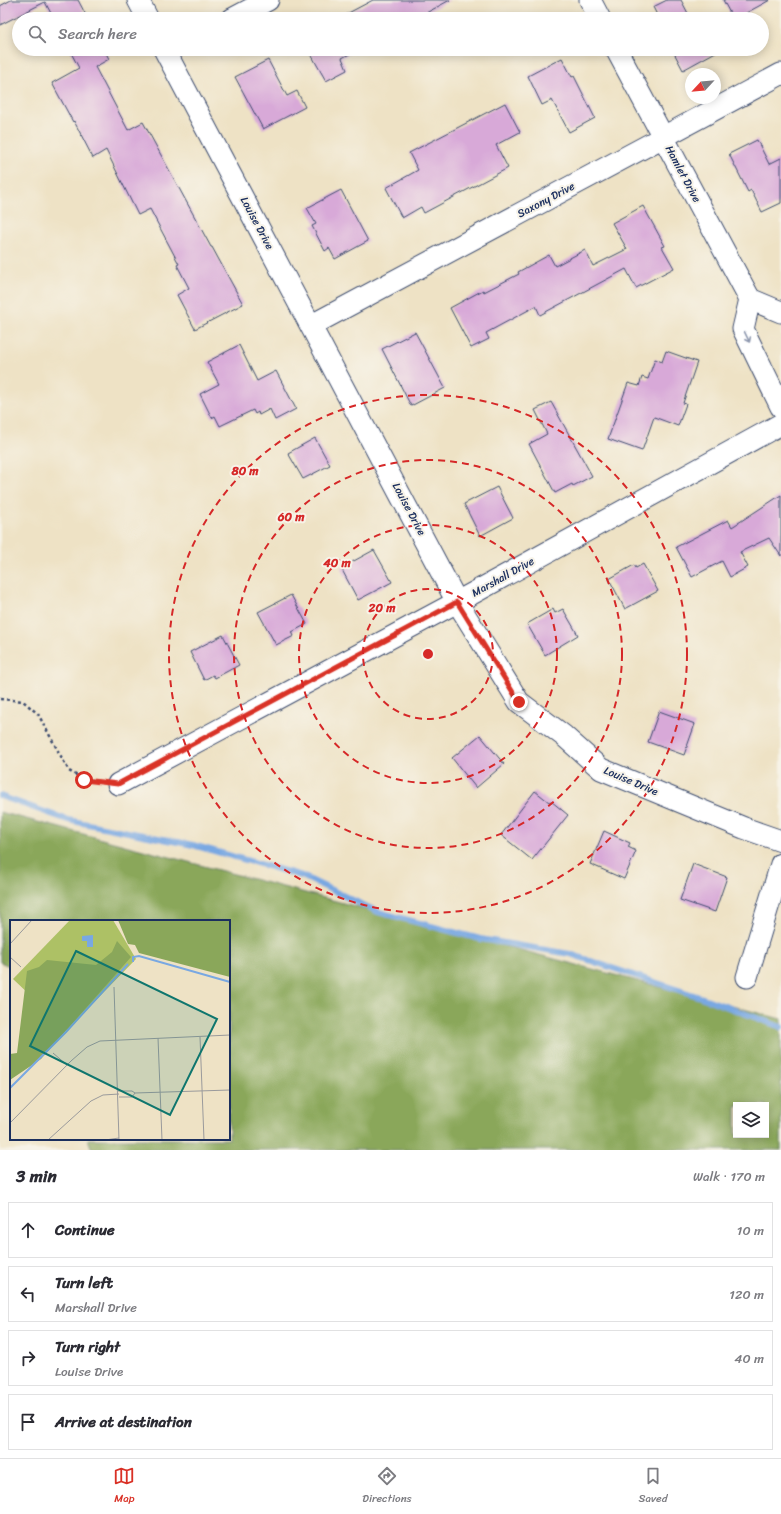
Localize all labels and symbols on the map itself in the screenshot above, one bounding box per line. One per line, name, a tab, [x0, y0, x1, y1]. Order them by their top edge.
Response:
north arrow	[685, 68, 721, 104]
street label: Hamlet Drive	[660, 142, 706, 206]
street label: Saxony Drive	[514, 177, 579, 223]
street label: Louise Drive	[235, 193, 279, 254]
one-way arrow	[744, 331, 751, 343]
text: 80 m	[230, 460, 259, 482]
street label: Louise Drive	[387, 479, 431, 540]
text: 60 m	[277, 506, 305, 528]
text: 40 m	[322, 552, 351, 574]
street label: Marshall Drive	[468, 552, 538, 602]
text: 20 m	[368, 597, 396, 619]
centre of rings	[421, 647, 435, 661]
route end	[510, 693, 528, 711]
street label: Louise Drive	[601, 761, 662, 801]
route start	[75, 771, 93, 789]
inset map	[10, 920, 230, 1140]

